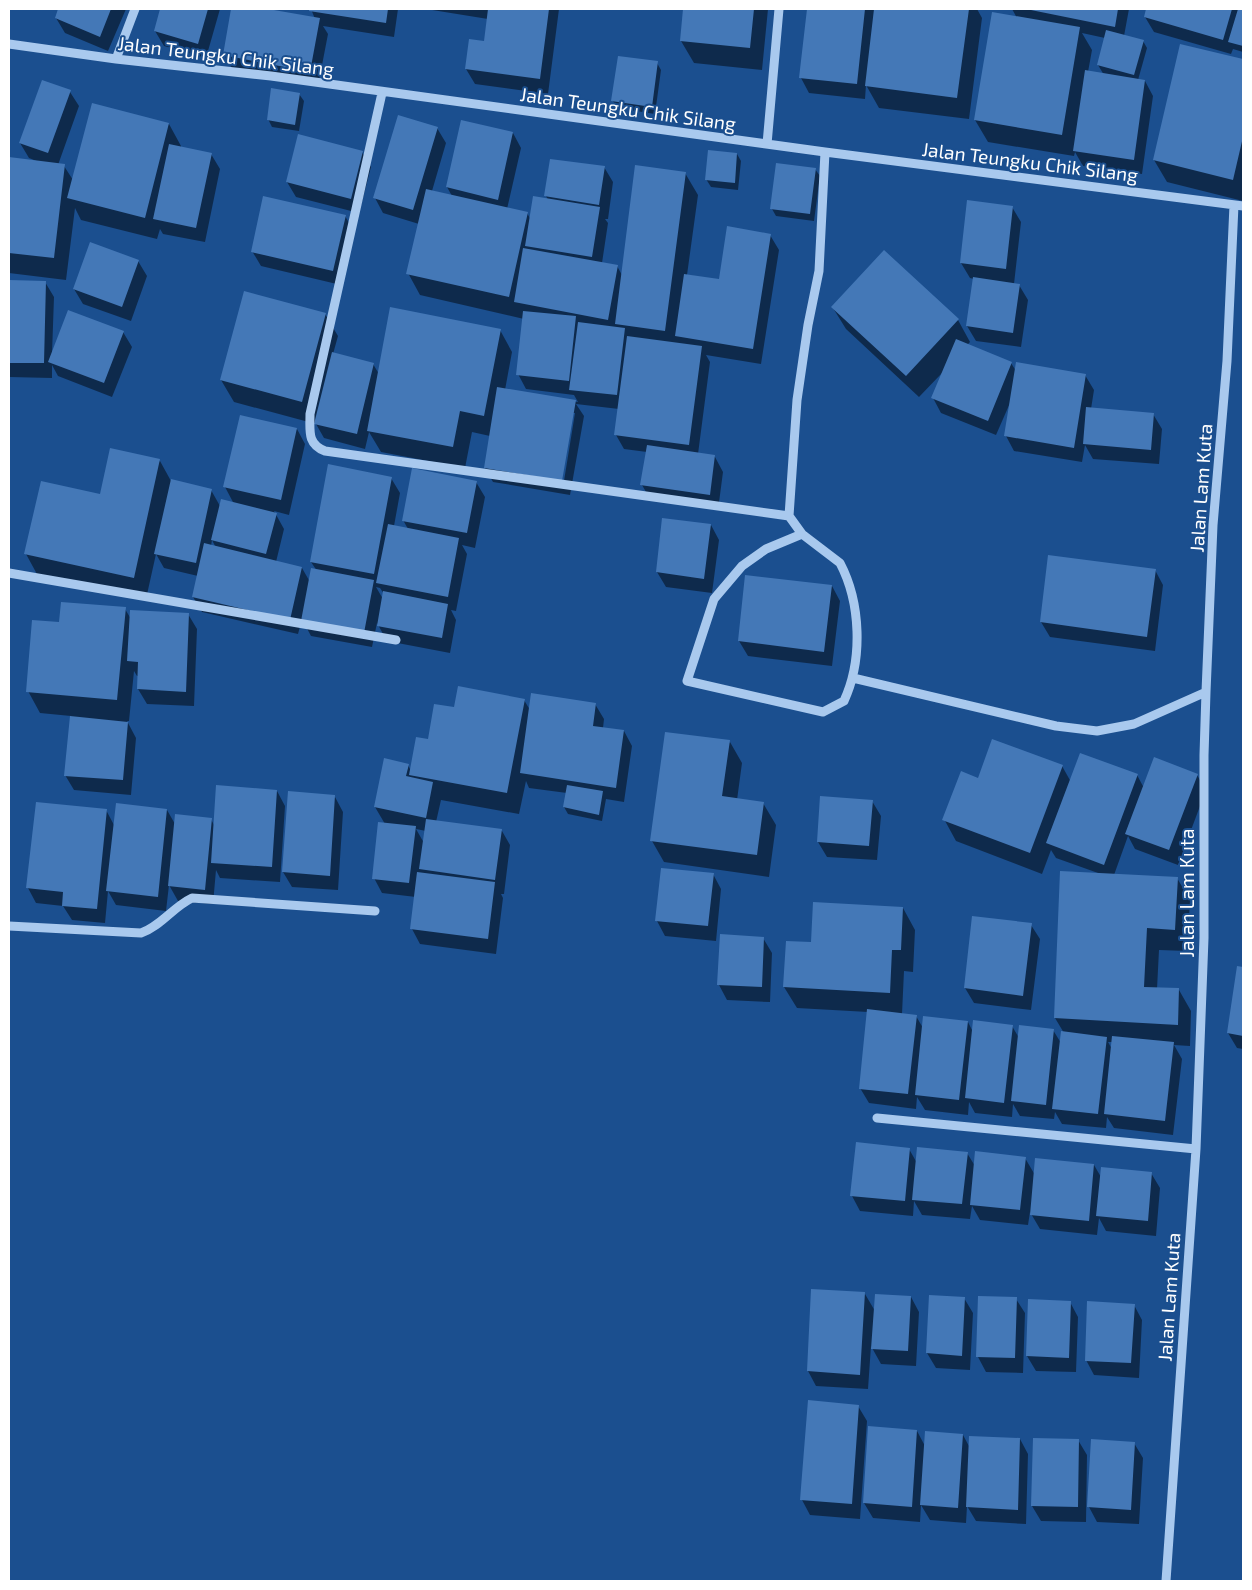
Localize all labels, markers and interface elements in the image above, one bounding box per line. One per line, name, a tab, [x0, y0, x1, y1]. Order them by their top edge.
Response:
street label: Jalan Teungku Chik Silang	[117, 31, 336, 80]
street label: Jalan Teungku Chik Silang	[519, 82, 738, 135]
street label: Jalan Teungku Chik Silang	[921, 137, 1140, 186]
street label: Jalan Lam Kuta	[1185, 423, 1216, 553]
street label: Jalan Lam Kuta	[1175, 829, 1198, 957]
street label: Jalan Lam Kuta	[1153, 1232, 1184, 1362]

